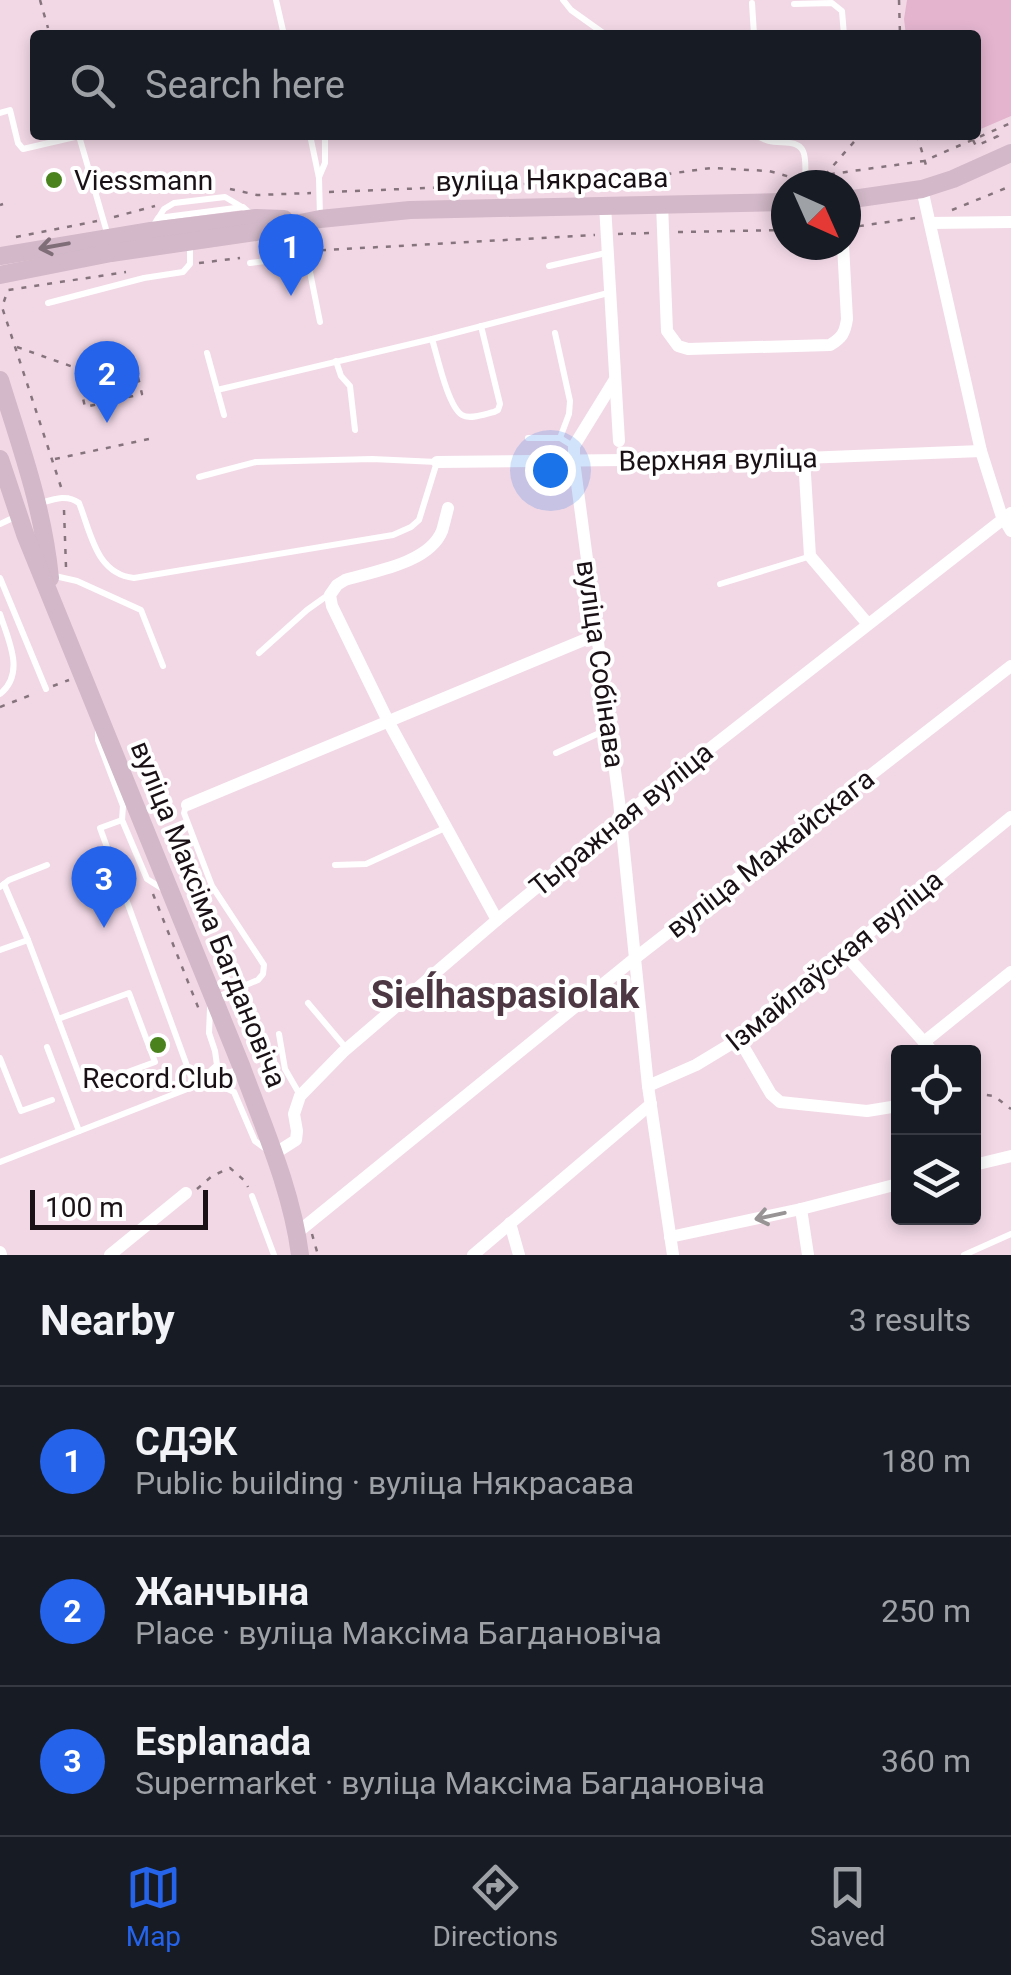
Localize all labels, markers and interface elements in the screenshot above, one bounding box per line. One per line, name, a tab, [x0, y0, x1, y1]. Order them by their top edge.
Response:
search box	[30, 30, 981, 140]
icon: search	[65, 58, 120, 113]
text: Search here	[145, 63, 345, 107]
street label: вуліца Някрасава	[435, 161, 669, 198]
place label: Viessmann	[74, 164, 213, 197]
marker: Viessmann	[43, 169, 65, 191]
north arrow	[771, 170, 861, 260]
pin: 1	[258, 214, 324, 296]
one-way arrow	[38, 237, 71, 256]
pin: 2	[74, 340, 140, 423]
street label: Верхняя вуліца	[618, 441, 818, 478]
your location	[525, 445, 576, 496]
street label: вуліца Собінава	[570, 558, 631, 770]
street label: Тыражная вуліца	[523, 735, 720, 903]
street label: вуліца Максіма Багдановіча	[124, 736, 293, 1092]
street label: вуліца Мажайскага	[660, 762, 881, 945]
pin: 3	[72, 846, 136, 928]
street label: Ізмайлаўская вуліца	[719, 863, 949, 1058]
district label: Sieĺhaspasiolak	[371, 971, 640, 1017]
marker: Record.Club	[147, 1034, 169, 1056]
map controls	[891, 1045, 981, 1225]
button: locate	[891, 1045, 981, 1135]
place label: Record.Club	[82, 1062, 234, 1095]
button: layers	[891, 1135, 981, 1225]
scale bar	[30, 1185, 208, 1230]
text: 100 m	[45, 1191, 124, 1224]
one-way arrow	[755, 1207, 787, 1226]
text: Nearby	[40, 1296, 175, 1345]
text: 3 results	[849, 1301, 971, 1339]
text: СДЭК	[135, 1420, 237, 1464]
text: 1	[63, 1442, 82, 1480]
text: 180 m	[881, 1442, 971, 1480]
text: Public building · вуліца Някрасава	[135, 1464, 634, 1502]
text: Жанчына	[135, 1570, 309, 1614]
text: 2	[63, 1592, 82, 1630]
text: 250 m	[881, 1592, 971, 1630]
text: Place · вуліца Максіма Багдановіча	[135, 1614, 662, 1652]
text: Esplanada	[135, 1720, 311, 1764]
text: 3	[63, 1742, 82, 1780]
text: 360 m	[881, 1742, 971, 1780]
text: Supermarket · вуліца Максіма Багдановіча	[135, 1764, 765, 1802]
tab: Map	[126, 1860, 181, 1953]
tab: Directions	[432, 1860, 558, 1953]
tab: Saved	[810, 1860, 885, 1953]

